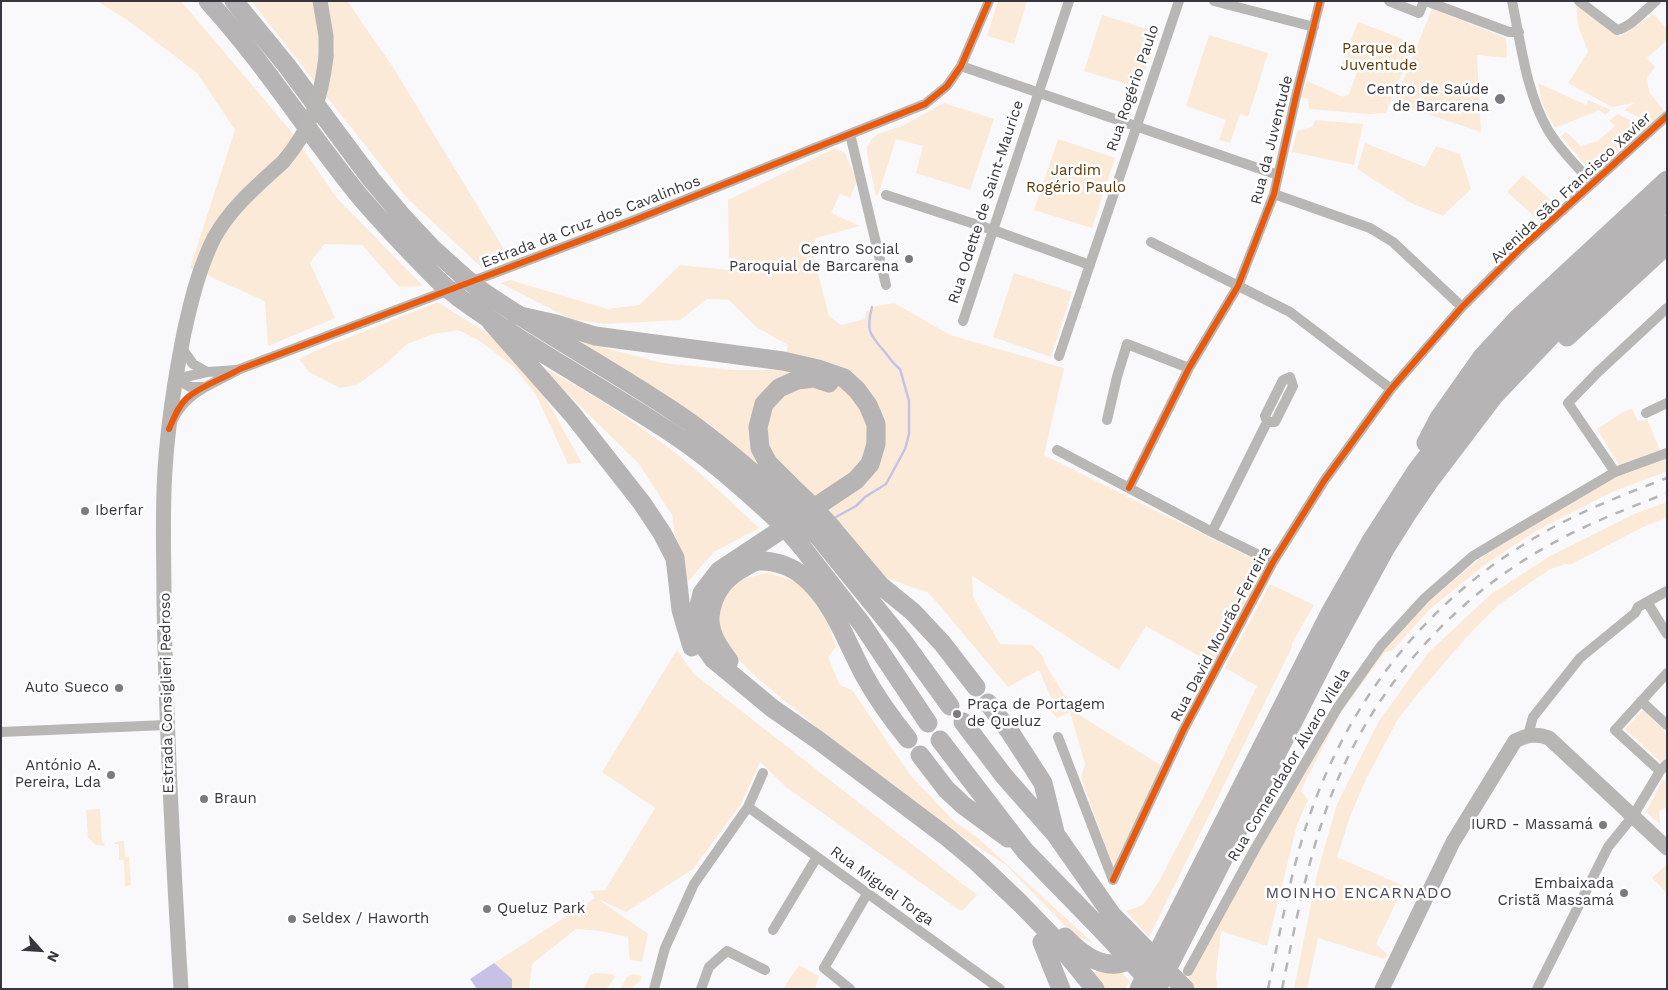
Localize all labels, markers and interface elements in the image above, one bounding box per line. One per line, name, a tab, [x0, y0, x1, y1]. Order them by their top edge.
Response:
street label: Rua Rogério Paulo	[1103, 22, 1163, 154]
park label: Parque da Juventude	[1341, 40, 1417, 75]
street label: Rua da Juventude	[1247, 74, 1297, 206]
place label: Centro de Saúde de Barcarena	[1366, 81, 1489, 116]
marker: Centro de Saúde de Barcarena	[1493, 92, 1507, 106]
street label: Rua Odette de Saint-Maurice	[945, 98, 1027, 306]
street label: Avenida São Francisco Xavier	[1487, 109, 1655, 267]
park label: Jardim Rogério Paulo	[1026, 162, 1126, 197]
street label: Estrada da Cruz dos Cavalinhos	[479, 172, 703, 272]
place label: Centro Social Paroquial de Barcarena	[729, 241, 899, 276]
marker: Centro Social Paroquial de Barcarena	[903, 253, 915, 265]
place label: Iberfar	[95, 502, 144, 520]
marker: Iberfar	[79, 505, 91, 517]
street label: Rua David Mourão-Ferreira	[1167, 543, 1275, 725]
street label: Estrada Consiglieri Pedroso	[156, 592, 178, 794]
street label: Rua Comendador Álvaro Vilela	[1224, 665, 1354, 865]
place label: Auto Sueco	[25, 679, 109, 697]
marker: Auto Sueco	[113, 682, 125, 694]
place label: Praça de Portagem de Queluz	[967, 696, 1105, 731]
marker: Praça de Portagem de Queluz	[951, 708, 963, 720]
place label: António A. Pereira, Lda	[15, 757, 101, 792]
marker: António A. Pereira, Lda	[105, 769, 117, 781]
place label: Braun	[214, 790, 257, 808]
marker: Braun	[198, 793, 210, 805]
place label: IURD - Massamá	[1471, 816, 1593, 834]
marker: IURD - Massamá	[1597, 819, 1609, 831]
street label: Rua Miguel Torga	[827, 842, 937, 930]
place label: Embaixada Cristã Massamá	[1498, 875, 1614, 910]
district label: MOINHO ENCARNADO	[1263, 883, 1455, 903]
marker: Embaixada Cristã Massamá	[1618, 887, 1630, 899]
place label: Queluz Park	[497, 900, 585, 918]
marker: Queluz Park	[481, 903, 493, 915]
place label: Seldex / Haworth	[302, 910, 429, 928]
marker: Seldex / Haworth	[286, 913, 298, 925]
north arrow	[15, 925, 65, 975]
text: N	[44, 948, 63, 965]

